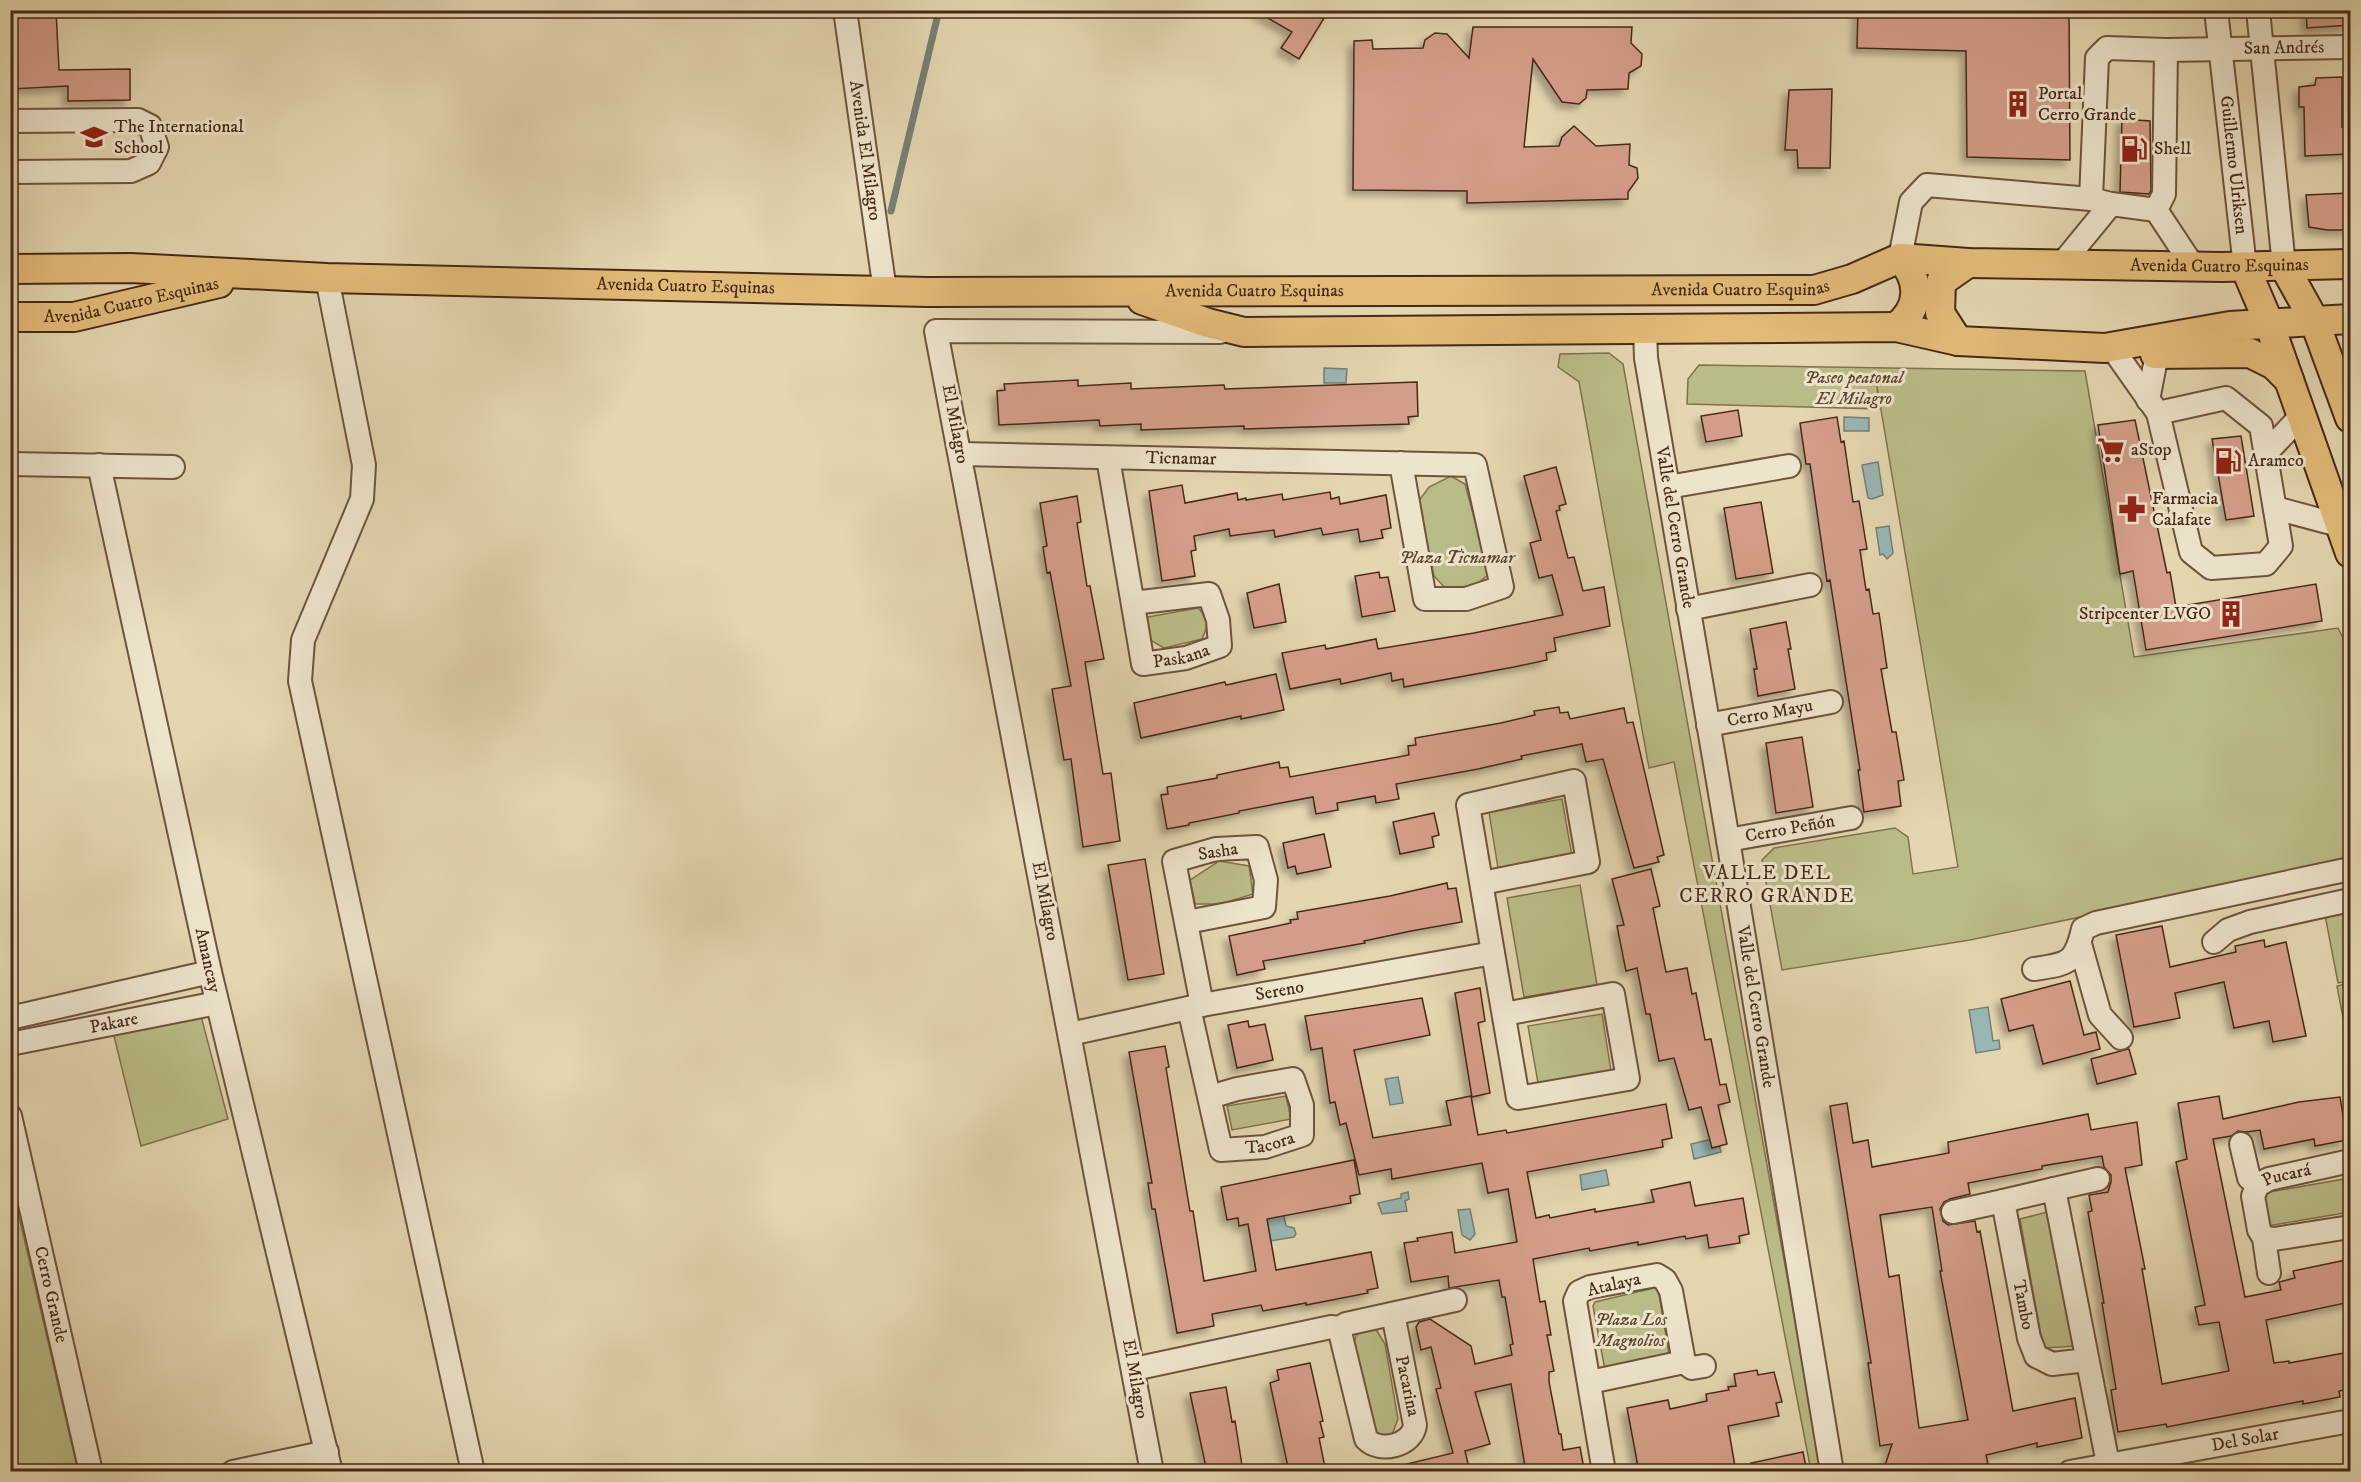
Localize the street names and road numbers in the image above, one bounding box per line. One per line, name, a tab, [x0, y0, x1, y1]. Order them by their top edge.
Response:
street label: San Andrés	[2244, 36, 2324, 60]
street label: Avenida El Milagro	[844, 79, 886, 222]
street label: Guillermo Ulriksen	[2215, 95, 2252, 236]
street label: Avenida Cuatro Esquinas	[2130, 254, 2309, 278]
street label: Avenida Cuatro Esquinas	[44, 272, 221, 329]
street label: Avenida Cuatro Esquinas	[596, 273, 775, 299]
street label: Avenida Cuatro Esquinas	[1651, 275, 1832, 301]
street label: Avenida Cuatro Esquinas	[1165, 280, 1344, 302]
street label: El Milagro	[937, 382, 974, 466]
street label: Valle del Cerro Grande	[1650, 444, 1699, 610]
street label: Ticnamar	[1145, 447, 1217, 470]
street label: Paskana	[1152, 639, 1213, 673]
street label: Cerro Mayu	[1725, 695, 1815, 732]
street label: Cerro Peñón	[1743, 810, 1837, 848]
street label: Sasha	[1196, 838, 1240, 866]
street label: El Milagro	[1027, 859, 1064, 943]
street label: Valle del Cerro Grande	[1731, 923, 1780, 1089]
street label: Amancay	[190, 926, 226, 995]
street label: Sereno	[1253, 976, 1306, 1006]
street label: Pakare	[88, 1008, 140, 1039]
street label: Tacora	[1244, 1127, 1298, 1159]
street label: Pucará	[2258, 1159, 2313, 1192]
street label: Cerro Grande	[29, 1244, 72, 1345]
street label: Atalaya	[1585, 1268, 1643, 1302]
street label: Tambo	[2007, 1278, 2039, 1332]
street label: El Milagro	[1117, 1338, 1153, 1421]
street label: Pacarina	[1390, 1353, 1424, 1419]
street label: Del Solar	[2210, 1423, 2281, 1457]

